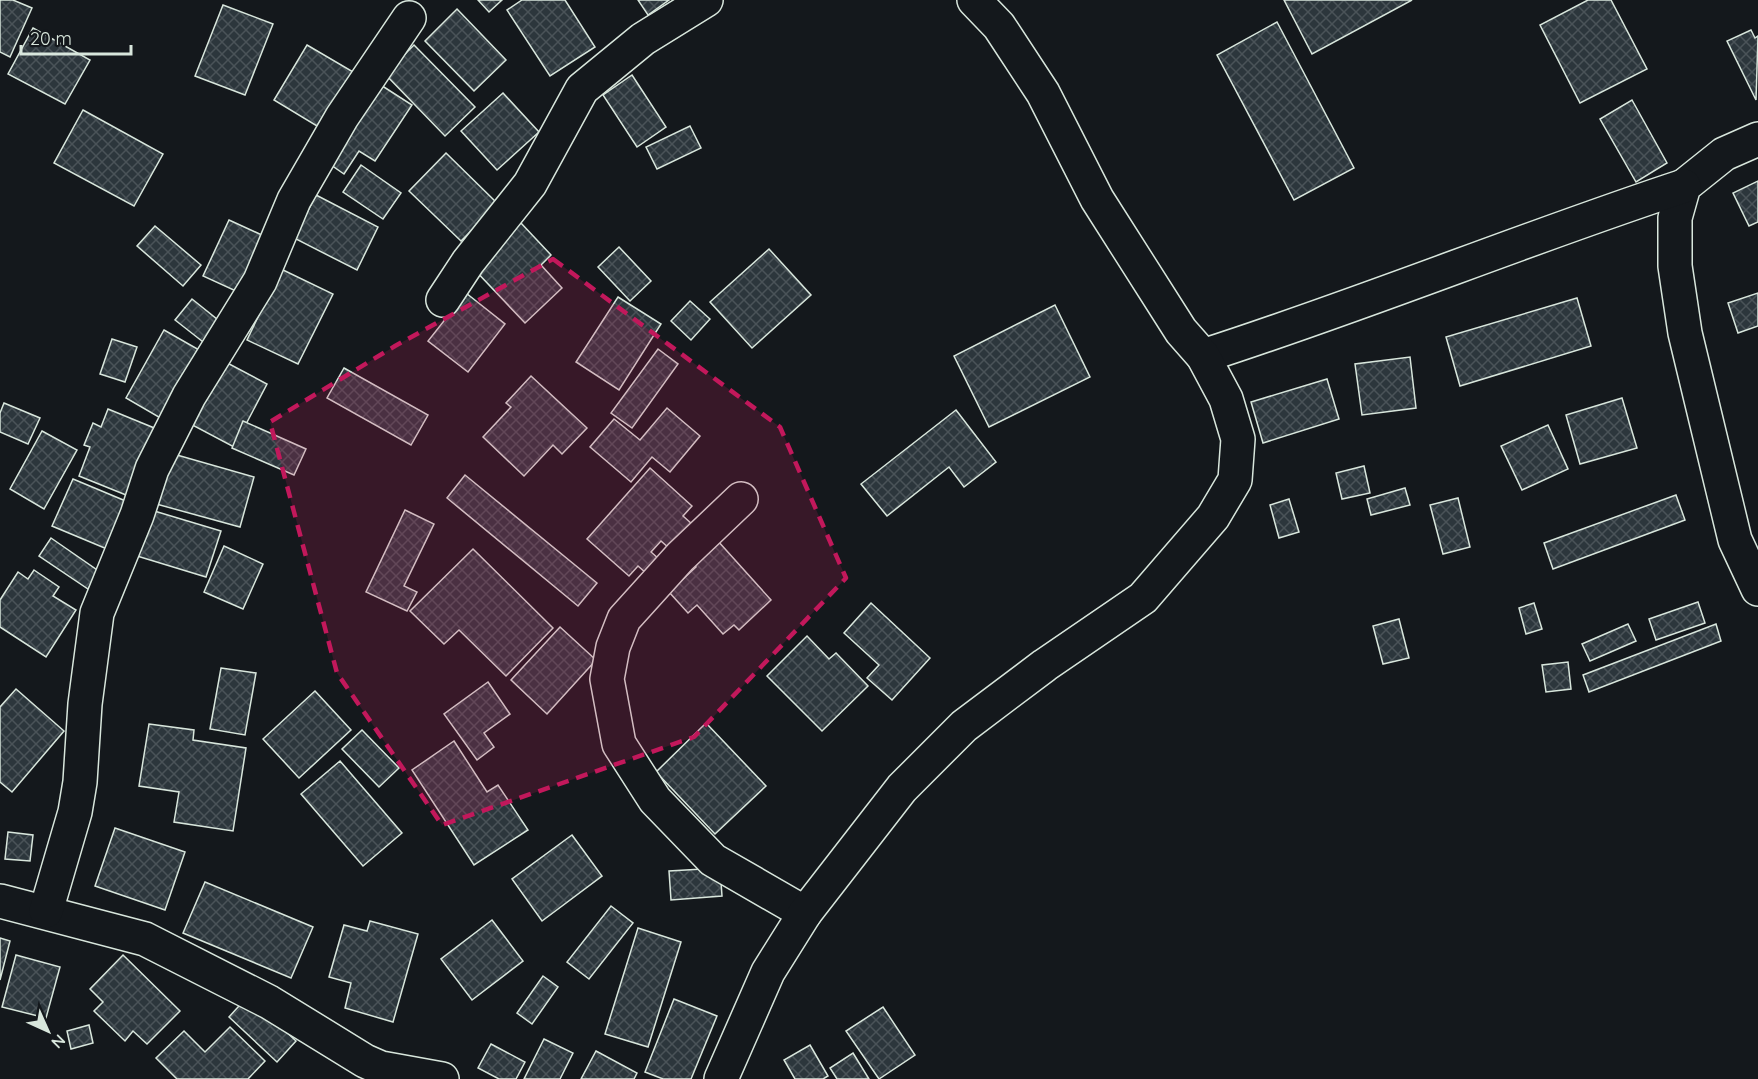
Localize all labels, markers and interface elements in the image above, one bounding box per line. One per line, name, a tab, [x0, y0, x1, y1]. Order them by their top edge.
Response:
scale bar	[21, 18, 130, 56]
text: 20 m	[30, 27, 72, 50]
north arrow	[18, 1001, 78, 1061]
text: N	[47, 1030, 70, 1053]

